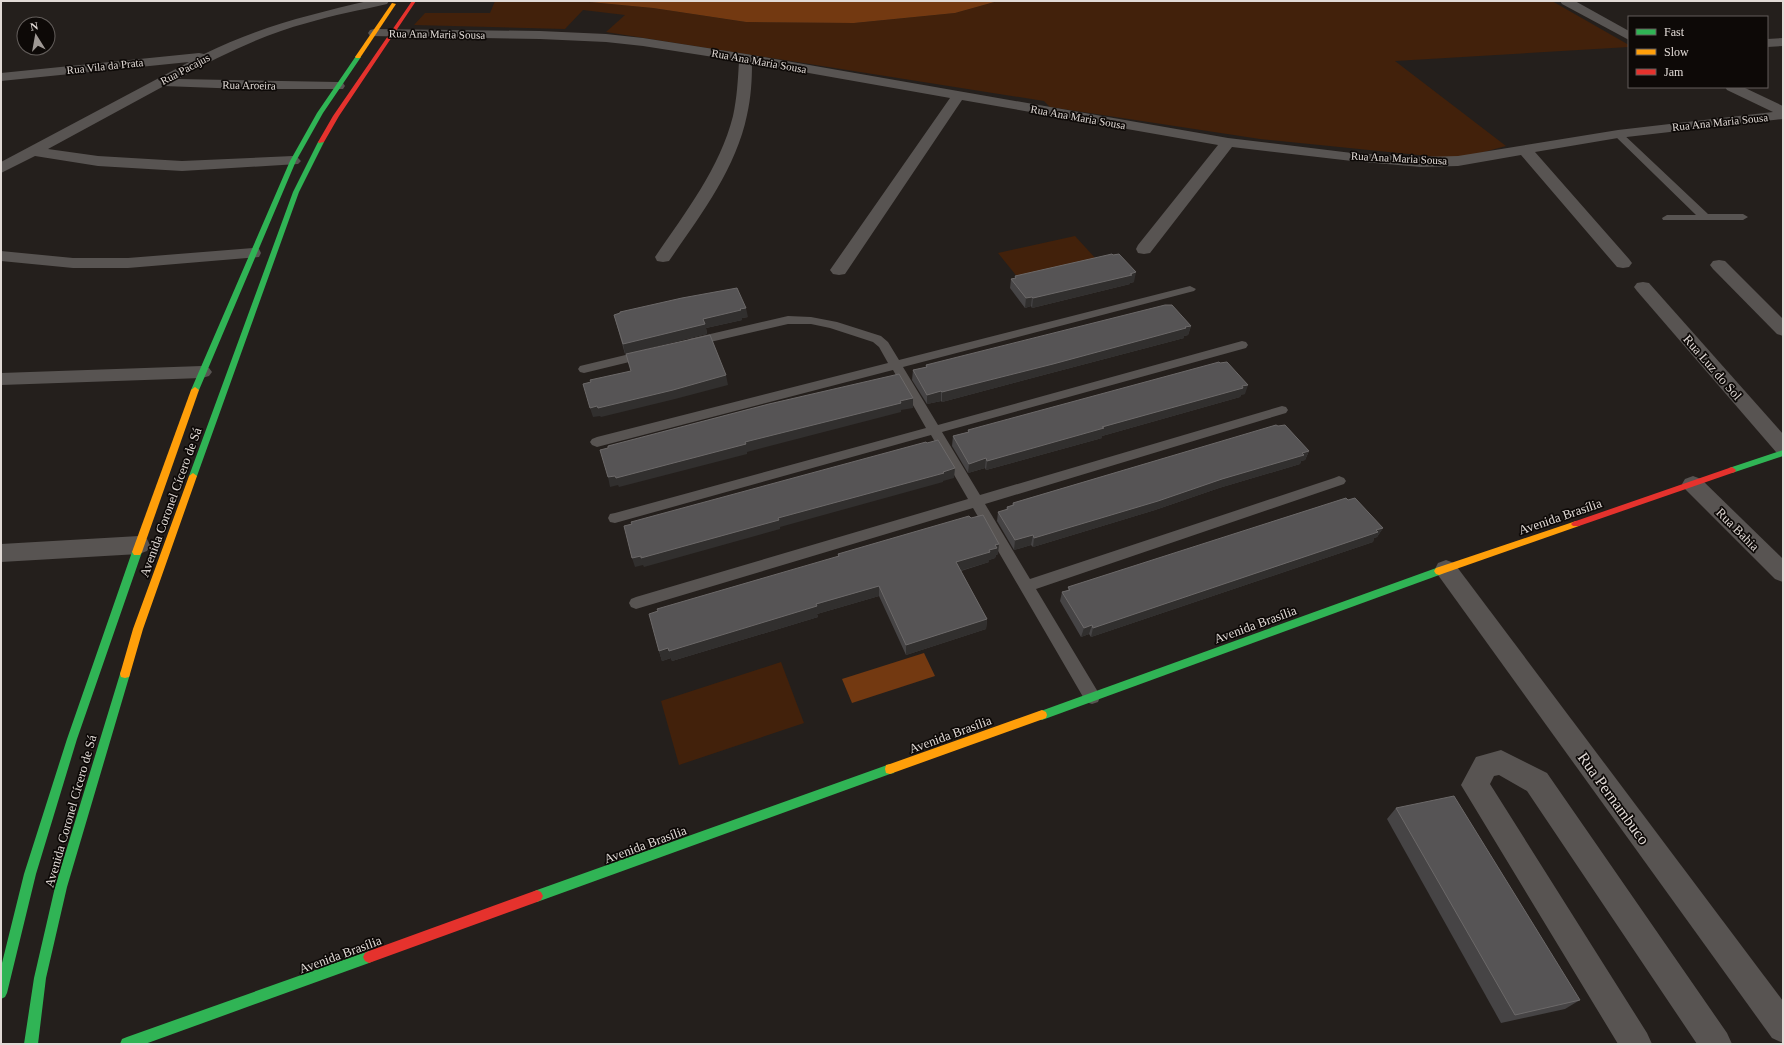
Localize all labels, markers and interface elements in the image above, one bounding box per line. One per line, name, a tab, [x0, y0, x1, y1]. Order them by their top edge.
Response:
north arrow	[16, 16, 56, 56]
legend	[1628, 16, 1768, 88]
text: N	[29, 20, 39, 33]
text: Fast	[1664, 25, 1685, 39]
street label: Rua Ana Maria Sousa	[389, 27, 485, 41]
text: Slow	[1664, 45, 1689, 59]
street label: Rua Ana Maria Sousa	[711, 47, 808, 75]
street label: Rua Pacajus	[158, 51, 212, 87]
street label: Rua Vila da Prata	[66, 56, 144, 76]
text: Jam	[1664, 65, 1684, 79]
street label: Rua Aroeira	[222, 79, 276, 91]
street label: Rua Ana Maria Sousa	[1030, 103, 1127, 131]
street label: Rua Ana Maria Sousa	[1672, 111, 1769, 133]
street label: Rua Ana Maria Sousa	[1351, 149, 1447, 167]
street label: Rua Luz do Sol	[1680, 332, 1745, 403]
street label: Avenida Coronel Cícero de Sá	[136, 425, 205, 579]
street label: Avenida Brasília	[1517, 495, 1604, 538]
street label: Rua Bahia	[1713, 505, 1762, 554]
street label: Avenida Brasília	[1212, 603, 1299, 646]
street label: Avenida Brasília	[907, 713, 994, 756]
street label: Avenida Coronel Cícero de Sá	[42, 733, 100, 889]
street label: Rua Pernambuco	[1574, 749, 1653, 848]
street label: Avenida Brasília	[602, 823, 689, 866]
street label: Avenida Brasília	[297, 933, 384, 976]

